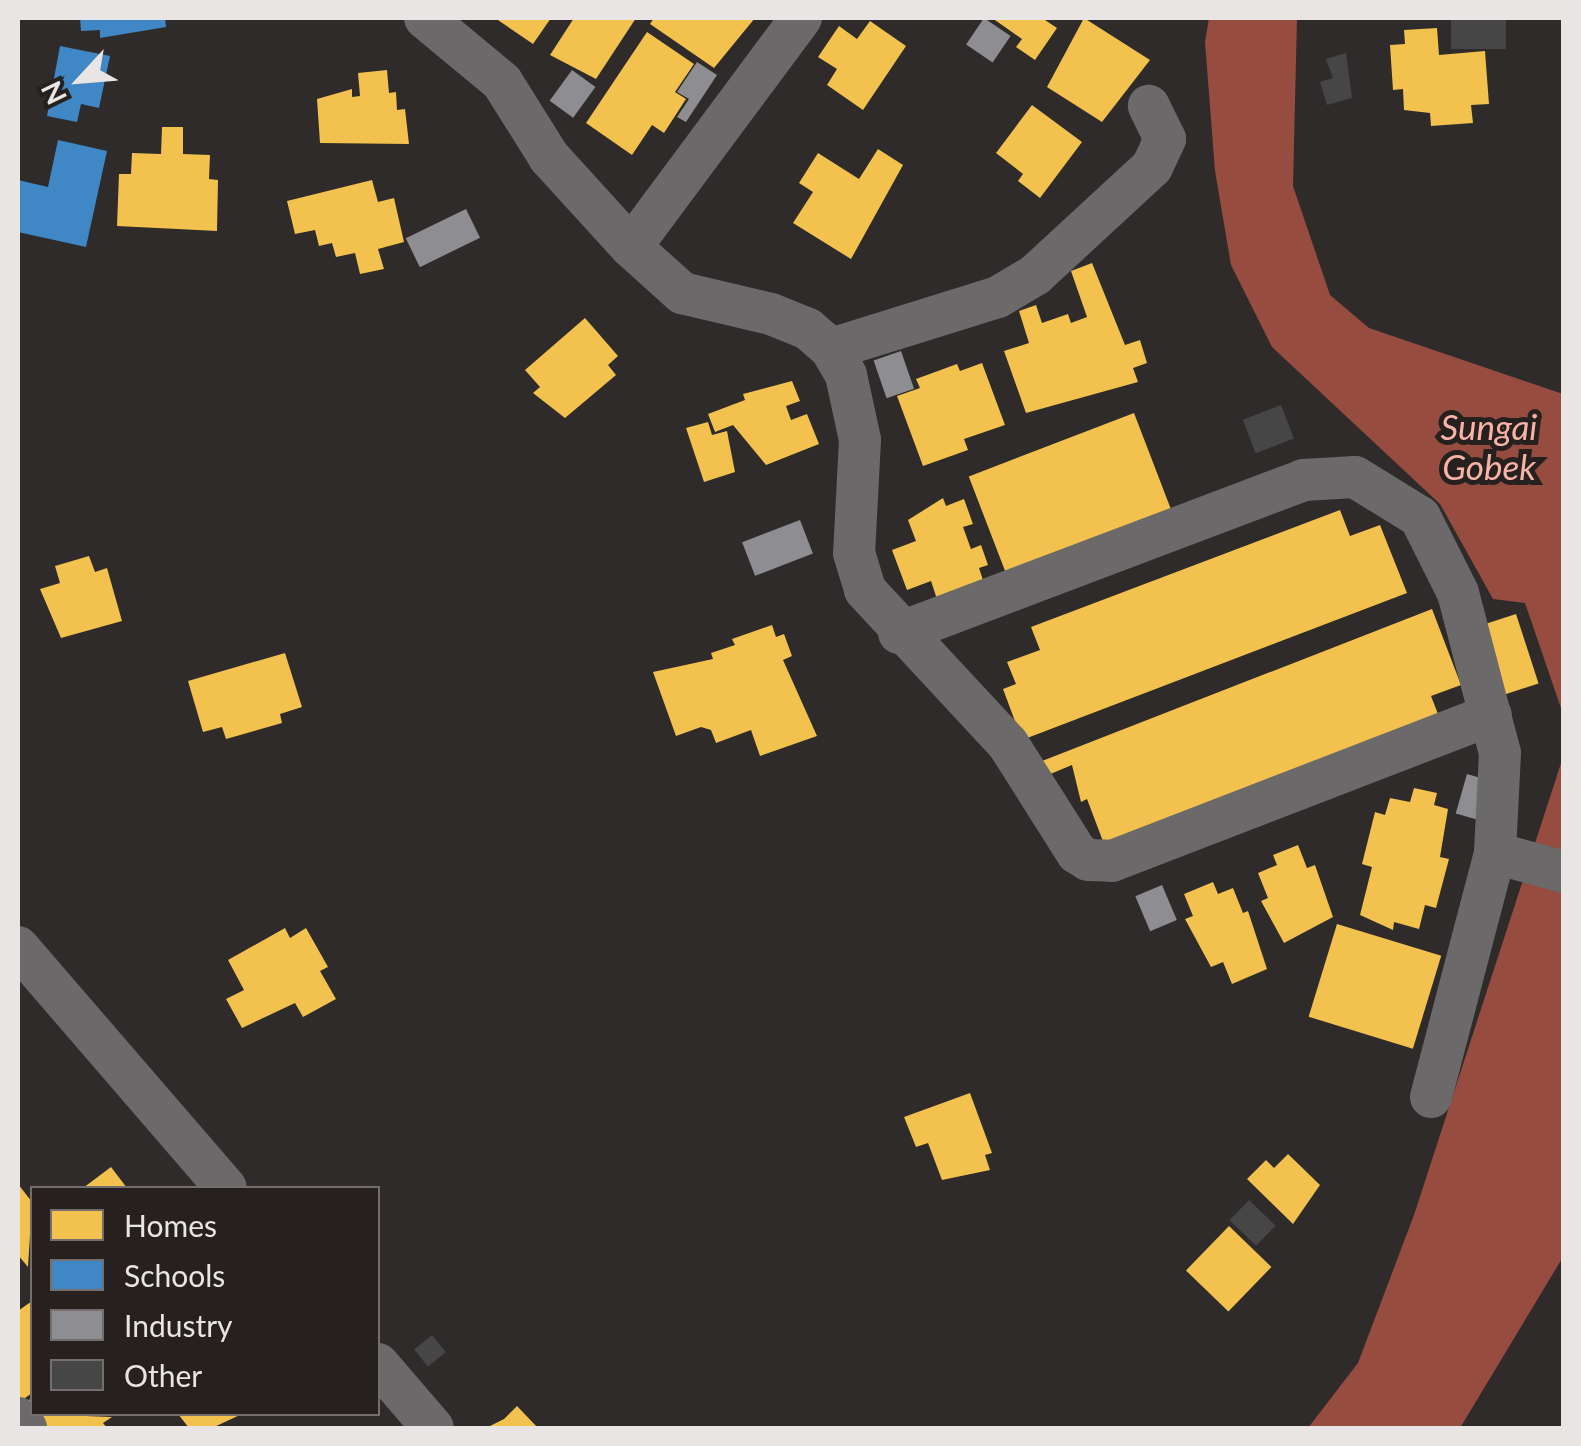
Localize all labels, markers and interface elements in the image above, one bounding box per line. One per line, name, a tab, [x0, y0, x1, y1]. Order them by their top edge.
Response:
north arrow	[30, 30, 130, 130]
text: N	[33, 76, 73, 110]
water label: Sungai Gobek	[1441, 405, 1537, 487]
legend	[30, 1186, 380, 1416]
text: Homes	[124, 1207, 217, 1243]
text: Schools	[124, 1257, 225, 1293]
text: Industry	[124, 1307, 233, 1343]
text: Other	[124, 1357, 202, 1393]

